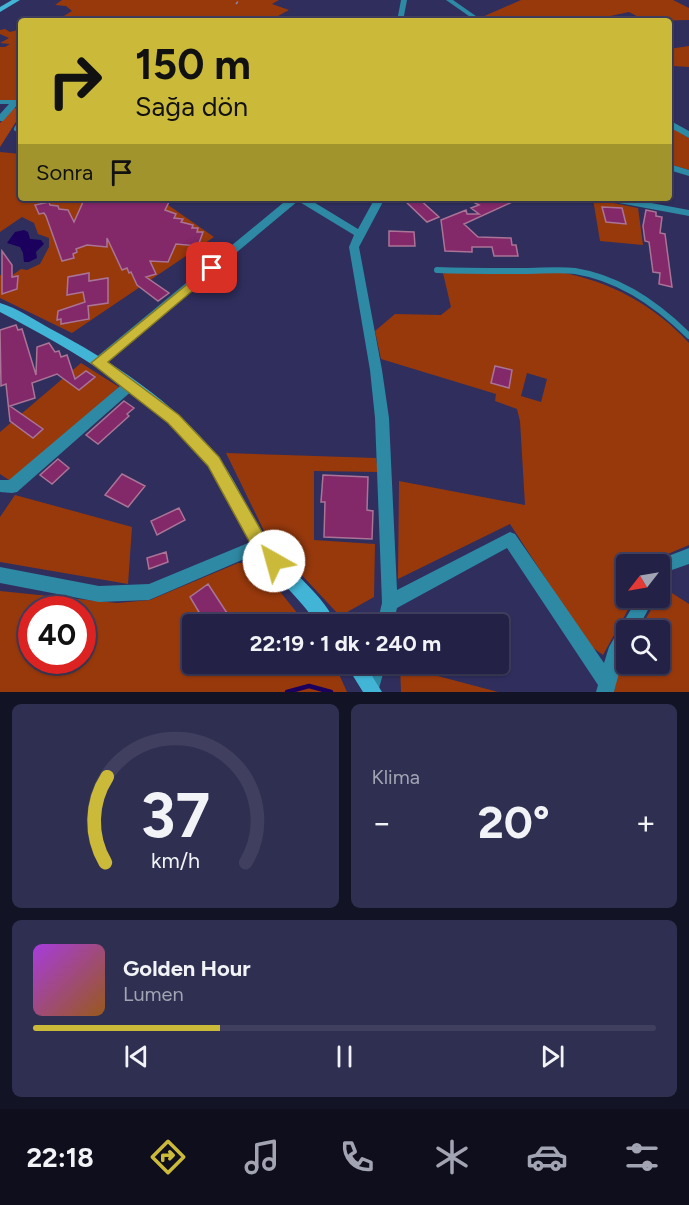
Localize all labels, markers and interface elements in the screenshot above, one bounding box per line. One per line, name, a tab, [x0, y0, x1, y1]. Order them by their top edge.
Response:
text: 150 m	[135, 39, 251, 90]
icon: right	[36, 42, 114, 120]
text: Sağa dön	[135, 90, 248, 123]
icon: arrive	[105, 156, 138, 189]
text: Sonra	[36, 159, 93, 186]
pin	[186, 242, 237, 293]
icon: arrive	[195, 251, 228, 284]
position arrow	[242, 529, 306, 593]
north arrow	[616, 554, 670, 608]
map controls	[616, 554, 670, 674]
speed limit sign: 40	[18, 596, 96, 674]
button: search	[616, 620, 670, 674]
text: 22:19 · 1 dk · 240 m	[250, 630, 441, 657]
text: Klima	[372, 765, 420, 789]
text: 37	[141, 778, 210, 853]
text: 20°	[478, 795, 550, 849]
text: −	[372, 803, 392, 842]
text: +	[635, 803, 656, 842]
text: km/h	[151, 848, 200, 873]
text: Golden Hour	[123, 955, 251, 982]
text: Lumen	[123, 982, 184, 1006]
icon: previous	[120, 1040, 153, 1073]
icon: pause	[328, 1040, 361, 1073]
icon: next	[536, 1040, 569, 1073]
icon: directions	[147, 1136, 189, 1178]
icon: music	[241, 1136, 283, 1178]
icon: phone	[336, 1136, 378, 1178]
icon: climate	[431, 1136, 473, 1178]
icon: car	[526, 1136, 568, 1178]
icon: filters	[621, 1136, 663, 1178]
text: 22:18	[26, 1141, 94, 1174]

